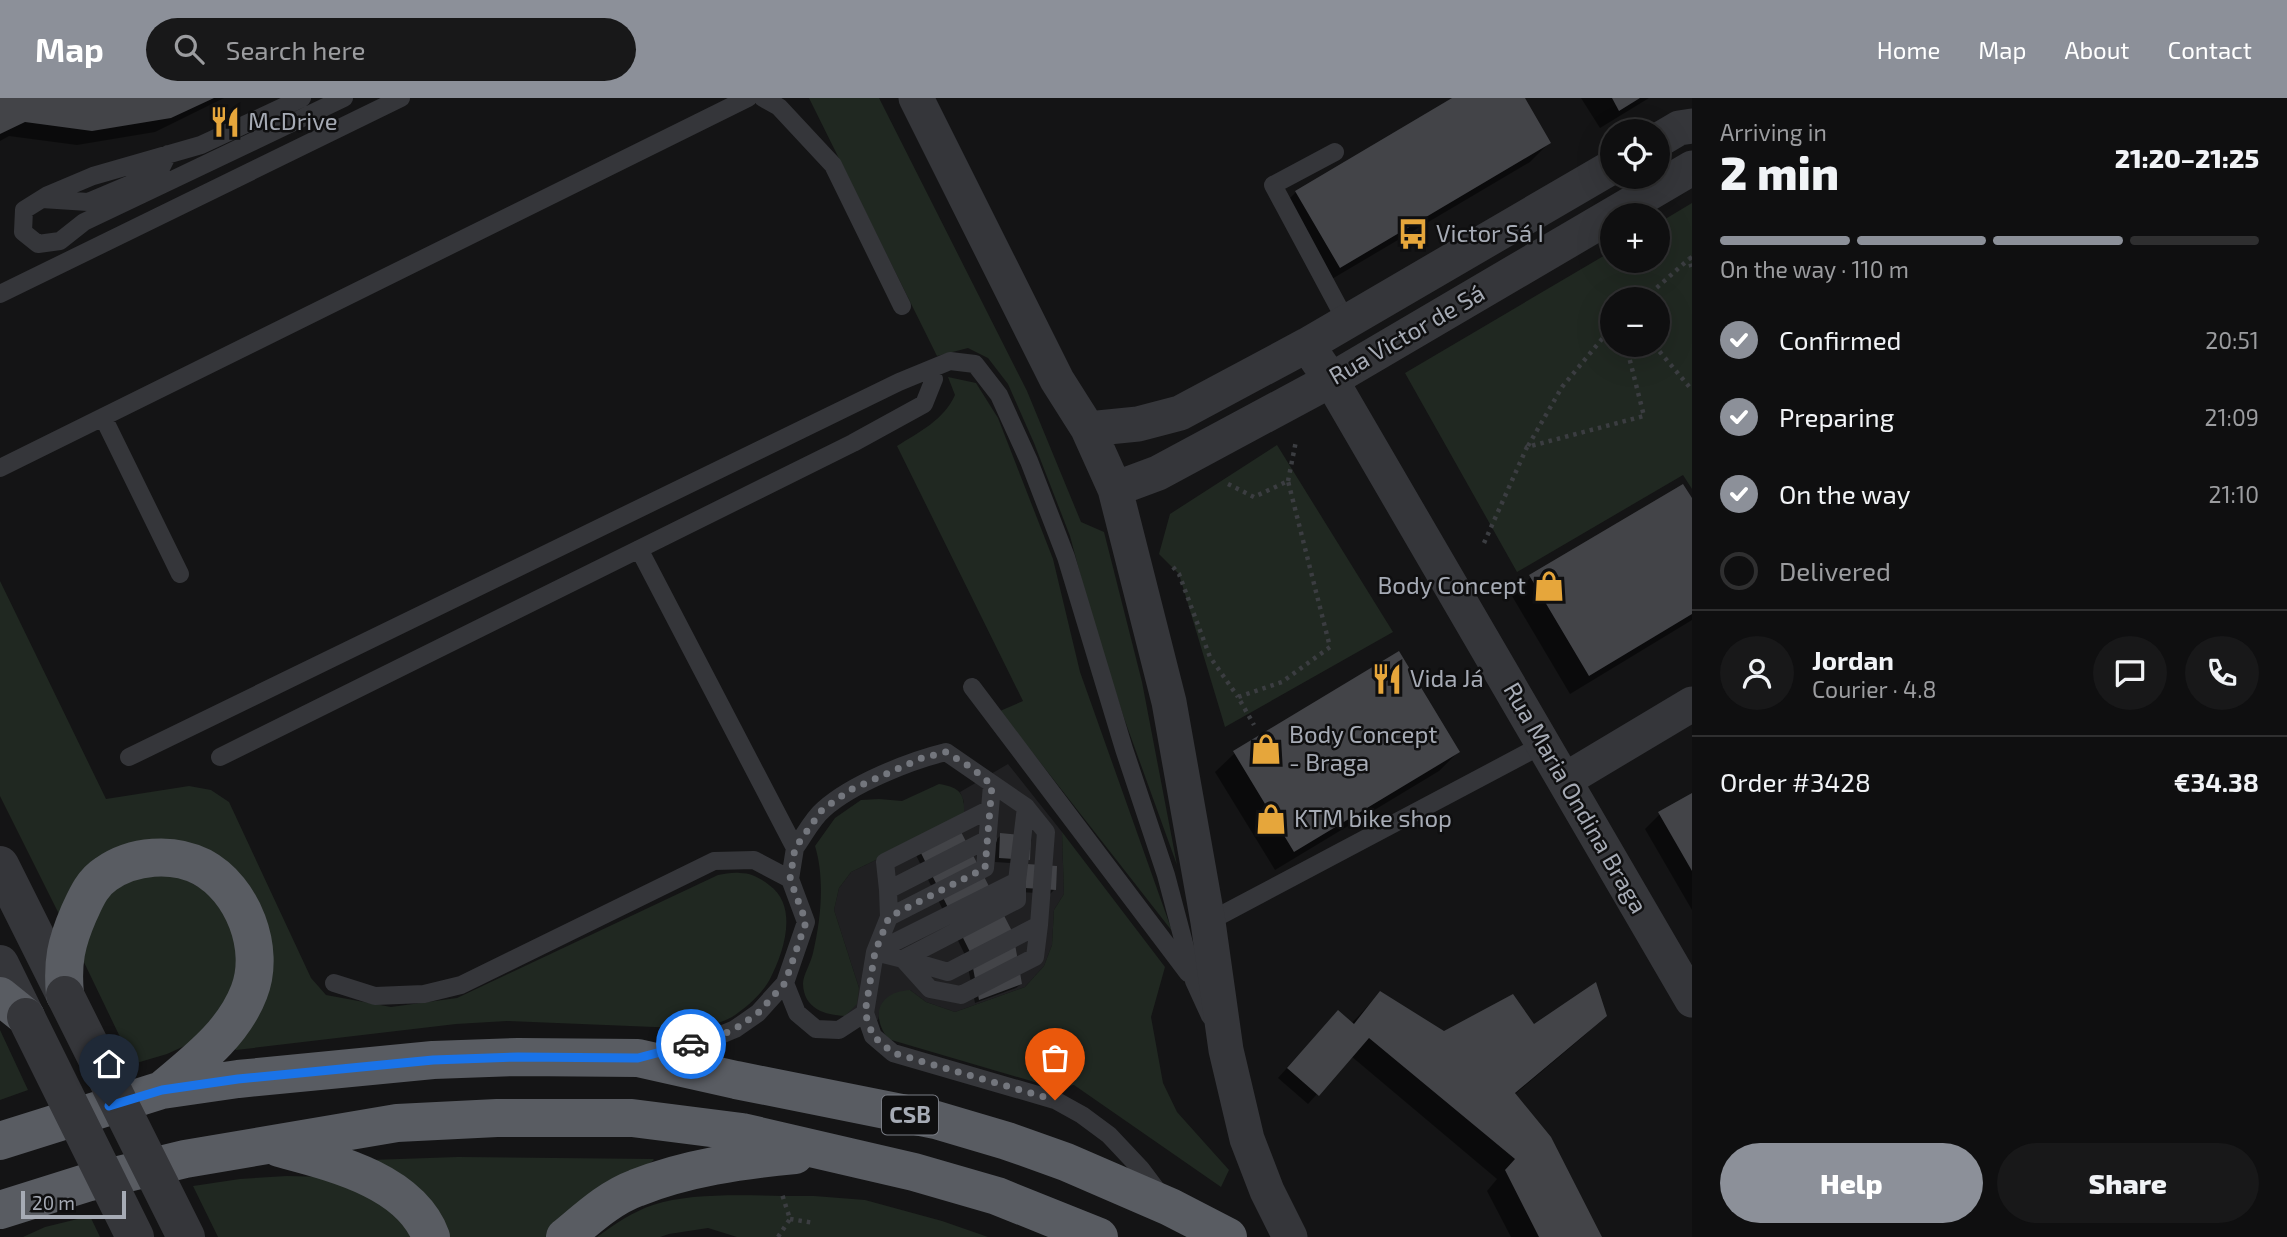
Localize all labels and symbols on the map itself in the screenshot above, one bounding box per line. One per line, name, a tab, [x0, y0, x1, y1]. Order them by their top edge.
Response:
restaurant icon: McDrive	[208, 105, 242, 139]
place label: McDrive	[248, 106, 338, 135]
bus stop icon: Victor Sá I	[1396, 217, 1430, 251]
place label: Victor Sá I	[1436, 218, 1544, 247]
street label: Rua Victor de Sá	[1323, 277, 1489, 390]
shop icon: Body Concept	[1532, 569, 1566, 603]
place label: Body Concept	[1377, 570, 1526, 599]
restaurant icon: Vida Já	[1370, 662, 1404, 696]
place label: Vida Já	[1410, 663, 1484, 692]
street label: Rua Maria Ondina Braga	[1498, 677, 1654, 918]
place label: Body Concept - Braga	[1289, 719, 1438, 776]
shop icon: Body Concept - Braga	[1249, 732, 1283, 766]
shop icon: KTM bike shop	[1254, 802, 1288, 836]
place label: KTM bike shop	[1294, 803, 1452, 832]
courier	[656, 1009, 726, 1079]
pin	[1025, 1028, 1085, 1100]
pin	[79, 1034, 139, 1106]
road number: CSB	[882, 1096, 938, 1134]
scale bar	[21, 1188, 126, 1220]

